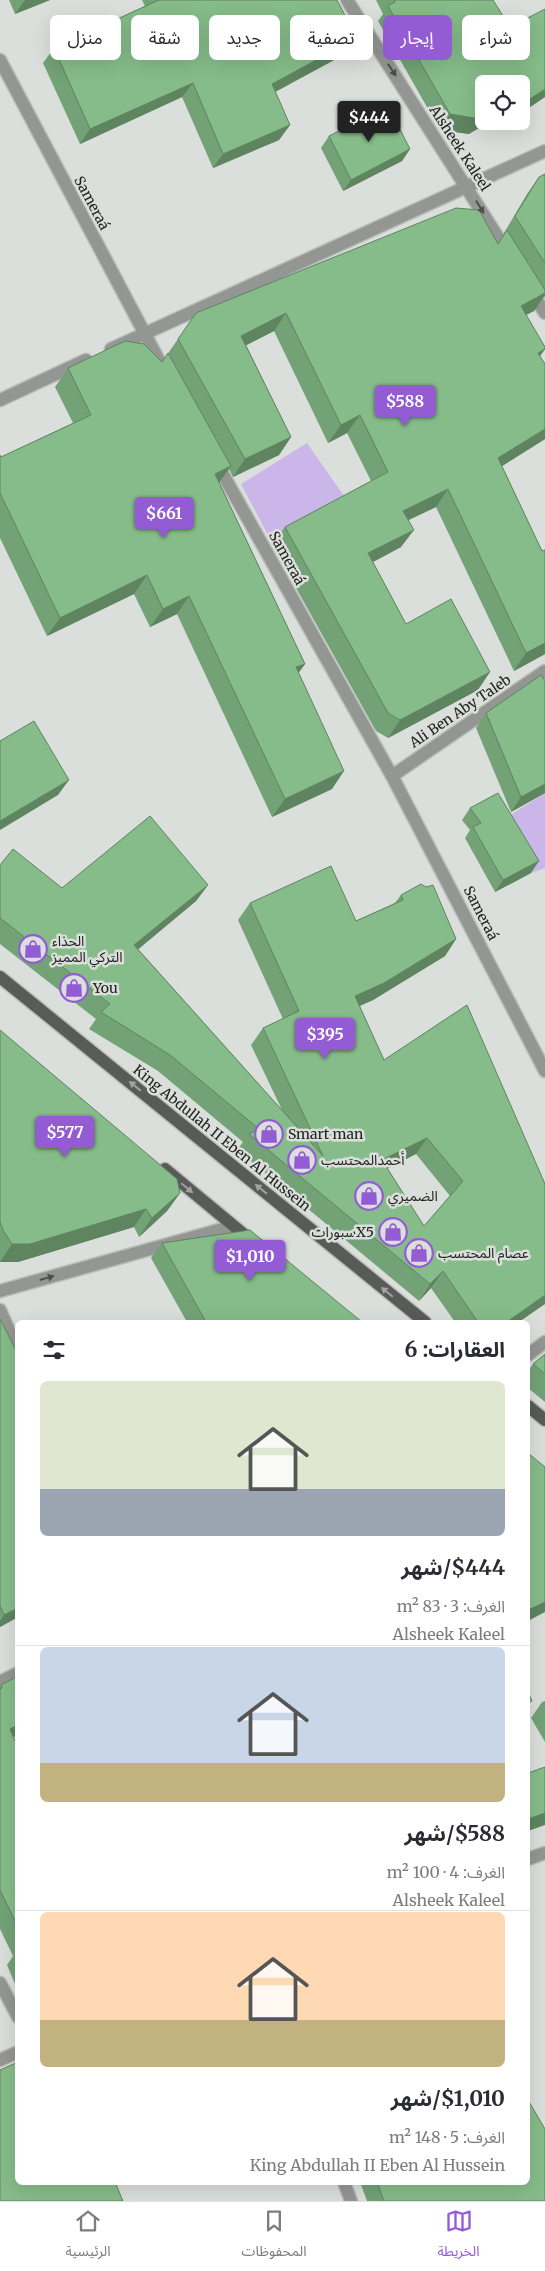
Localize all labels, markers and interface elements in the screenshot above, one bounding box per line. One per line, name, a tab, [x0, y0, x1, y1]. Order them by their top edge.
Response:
chip: منزل	[50, 15, 121, 60]
chip: شقة	[131, 15, 199, 60]
chip: جديد	[209, 15, 280, 60]
chip: تصفية	[290, 15, 373, 60]
chip: إيجار	[383, 15, 452, 60]
chip: شراء	[462, 15, 530, 60]
one-way arrow	[388, 64, 397, 77]
map controls	[475, 75, 530, 130]
button: locate	[475, 75, 530, 130]
pin: $444	[339, 100, 399, 143]
street label: Alsheek Kaleel	[425, 101, 495, 195]
text: $444	[349, 107, 389, 127]
street label: Sameraá	[70, 173, 114, 233]
one-way arrow	[475, 201, 484, 214]
pin: $588	[375, 384, 435, 427]
text: $588	[386, 391, 424, 411]
pin: $661	[134, 496, 194, 539]
text: $661	[146, 503, 182, 523]
street label: Sameraá	[265, 528, 309, 588]
street label: Ali Ben Aby Taleb	[405, 670, 514, 752]
street label: Sameraá	[460, 883, 503, 944]
place label: الحذاء التركي المميز	[51, 932, 123, 968]
shop icon: الحذاء التركي المميز	[18, 934, 48, 964]
shop icon: You	[59, 973, 89, 1003]
place label: You	[92, 979, 118, 997]
pin: $395	[295, 1018, 355, 1060]
text: $395	[306, 1024, 344, 1044]
street label: King Abdullah II Eben Al Hussein	[130, 1061, 314, 1215]
one-way arrow	[129, 1081, 142, 1092]
pin: $577	[35, 1116, 95, 1158]
shop icon: Smart man	[254, 1119, 284, 1149]
text: $577	[46, 1122, 84, 1142]
place label: Smart man	[288, 1125, 363, 1143]
shop icon: أحمدالمحتسب	[287, 1145, 317, 1175]
place label: أحمدالمحتسب	[321, 1151, 405, 1169]
shop icon: الضميري	[354, 1181, 384, 1211]
one-way arrow	[180, 1182, 193, 1193]
one-way arrow	[255, 1183, 268, 1194]
place label: الضميري	[388, 1187, 438, 1207]
shop icon: سبوراتX5	[378, 1217, 408, 1247]
place label: سبوراتX5	[312, 1223, 374, 1241]
shop icon: عصام المحتسب	[404, 1238, 434, 1268]
pin: $1,010	[209, 1240, 291, 1282]
place label: عصام المحتسب	[438, 1244, 529, 1264]
text: $1,010	[225, 1246, 275, 1266]
one-way arrow	[40, 1274, 55, 1282]
one-way arrow	[381, 1286, 394, 1297]
icon: filters	[40, 1336, 68, 1364]
text: العقارات: 6	[405, 1336, 505, 1363]
icon: home	[228, 1414, 318, 1504]
text: $444/شهر	[401, 1554, 505, 1581]
text: الغرف: 3 · 83 m²	[397, 1596, 505, 1616]
text: Alsheek Kaleel	[392, 1624, 505, 1644]
icon: home	[228, 1679, 318, 1769]
text: $588/شهر	[404, 1820, 505, 1847]
text: الغرف: 4 · 100 m²	[387, 1862, 505, 1882]
text: Alsheek Kaleel	[392, 1890, 505, 1910]
icon: home	[228, 1944, 318, 2034]
text: $1,010/شهر	[391, 2085, 505, 2112]
text: الغرف: 5 · 148 m²	[389, 2127, 505, 2147]
text: King Abdullah II Eben Al Hussein	[250, 2155, 505, 2175]
tab: الرئيسية	[66, 2207, 111, 2266]
tab: المحفوظات	[242, 2207, 307, 2266]
tab: الخريطة	[438, 2207, 480, 2266]

